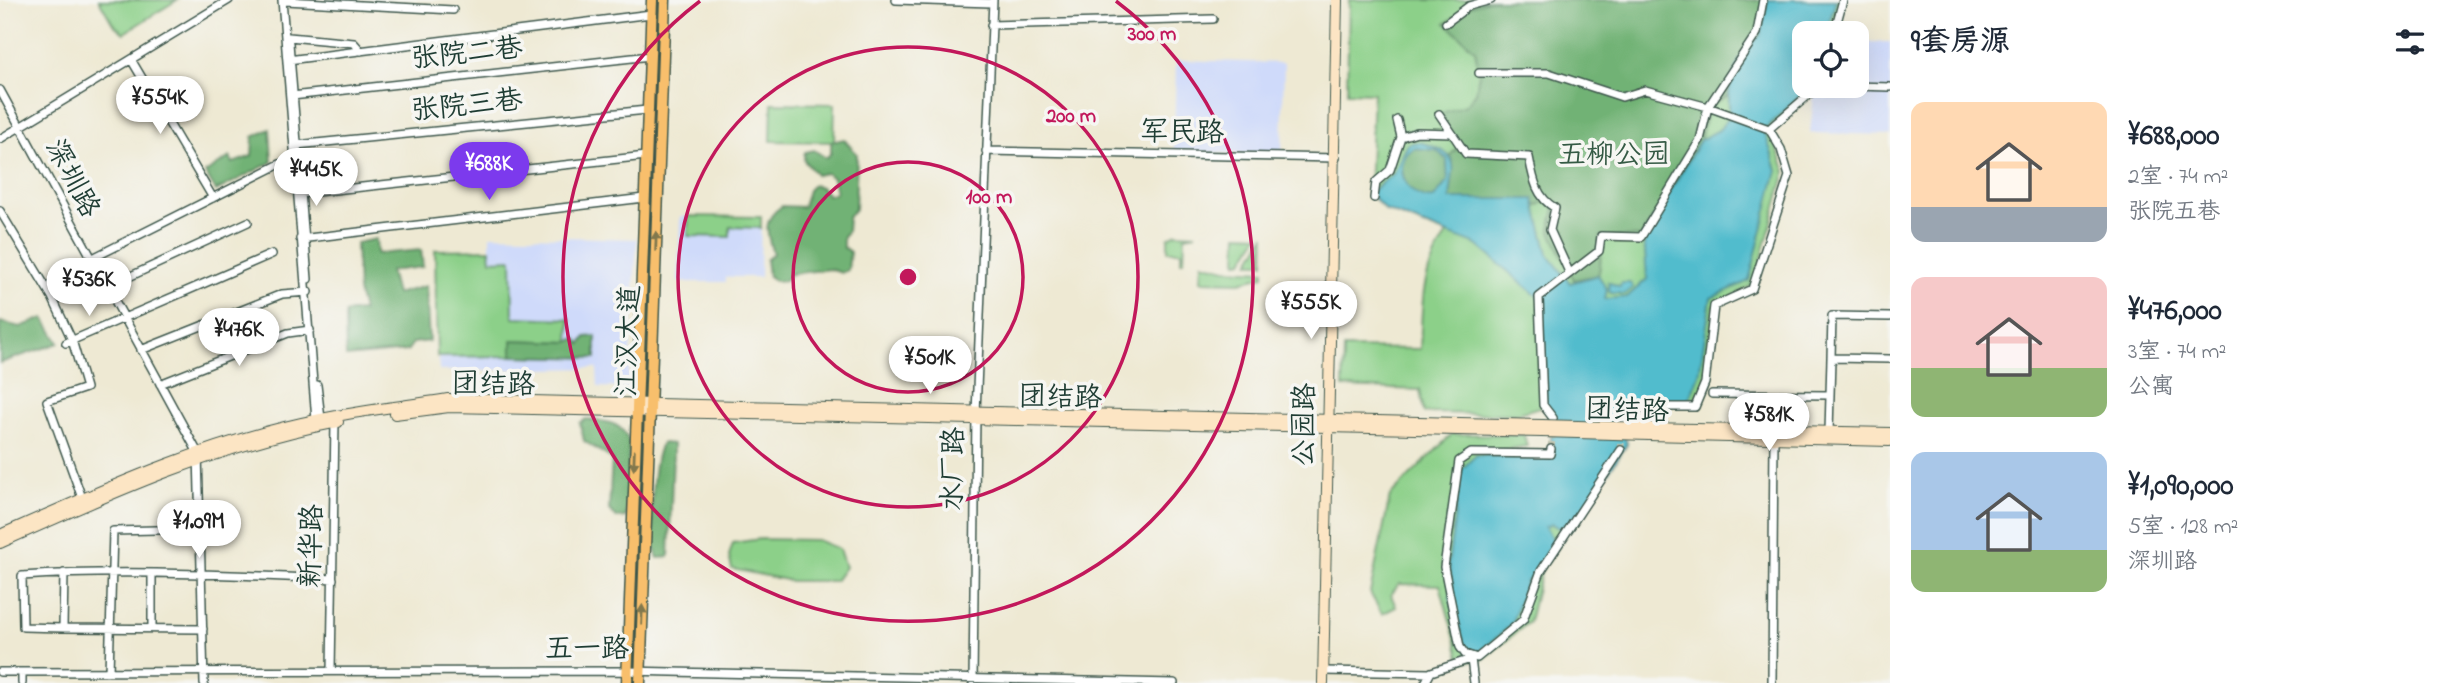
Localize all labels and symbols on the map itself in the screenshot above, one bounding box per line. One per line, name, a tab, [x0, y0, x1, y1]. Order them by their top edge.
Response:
text: 300 m	[1127, 20, 1176, 50]
street label: 张院二巷	[409, 29, 526, 81]
pin: ¥554K	[111, 76, 209, 136]
street label: 张院三巷	[409, 81, 526, 133]
text: 200 m	[1045, 102, 1096, 132]
street label: 军民路	[1140, 113, 1224, 155]
street label: 深圳路	[33, 132, 109, 226]
park label: 五柳公园	[1558, 136, 1670, 177]
pin: ¥688K	[440, 142, 538, 202]
pin: ¥445K	[267, 148, 365, 208]
text: 100 m	[966, 183, 1012, 213]
one-way arrow	[651, 229, 662, 251]
pin: ¥536K	[40, 258, 138, 318]
centre of rings	[896, 265, 920, 289]
pin: ¥555K	[1262, 282, 1360, 341]
street label: 江汉大道	[608, 284, 652, 398]
pin: ¥476K	[190, 308, 288, 368]
pin: ¥501K	[881, 336, 979, 396]
street label: 团结路	[451, 365, 535, 407]
street label: 团结路	[1018, 378, 1102, 420]
street label: 公园路	[1285, 383, 1327, 467]
street label: 团结路	[1584, 390, 1670, 434]
pin: ¥581K	[1720, 393, 1818, 453]
street label: 水厂路	[934, 427, 976, 511]
one-way arrow	[629, 449, 640, 471]
pin: ¥1.09M	[142, 500, 256, 560]
street label: 新华路	[291, 503, 335, 589]
one-way arrow	[637, 604, 648, 626]
street label: 五一路	[545, 630, 629, 671]

